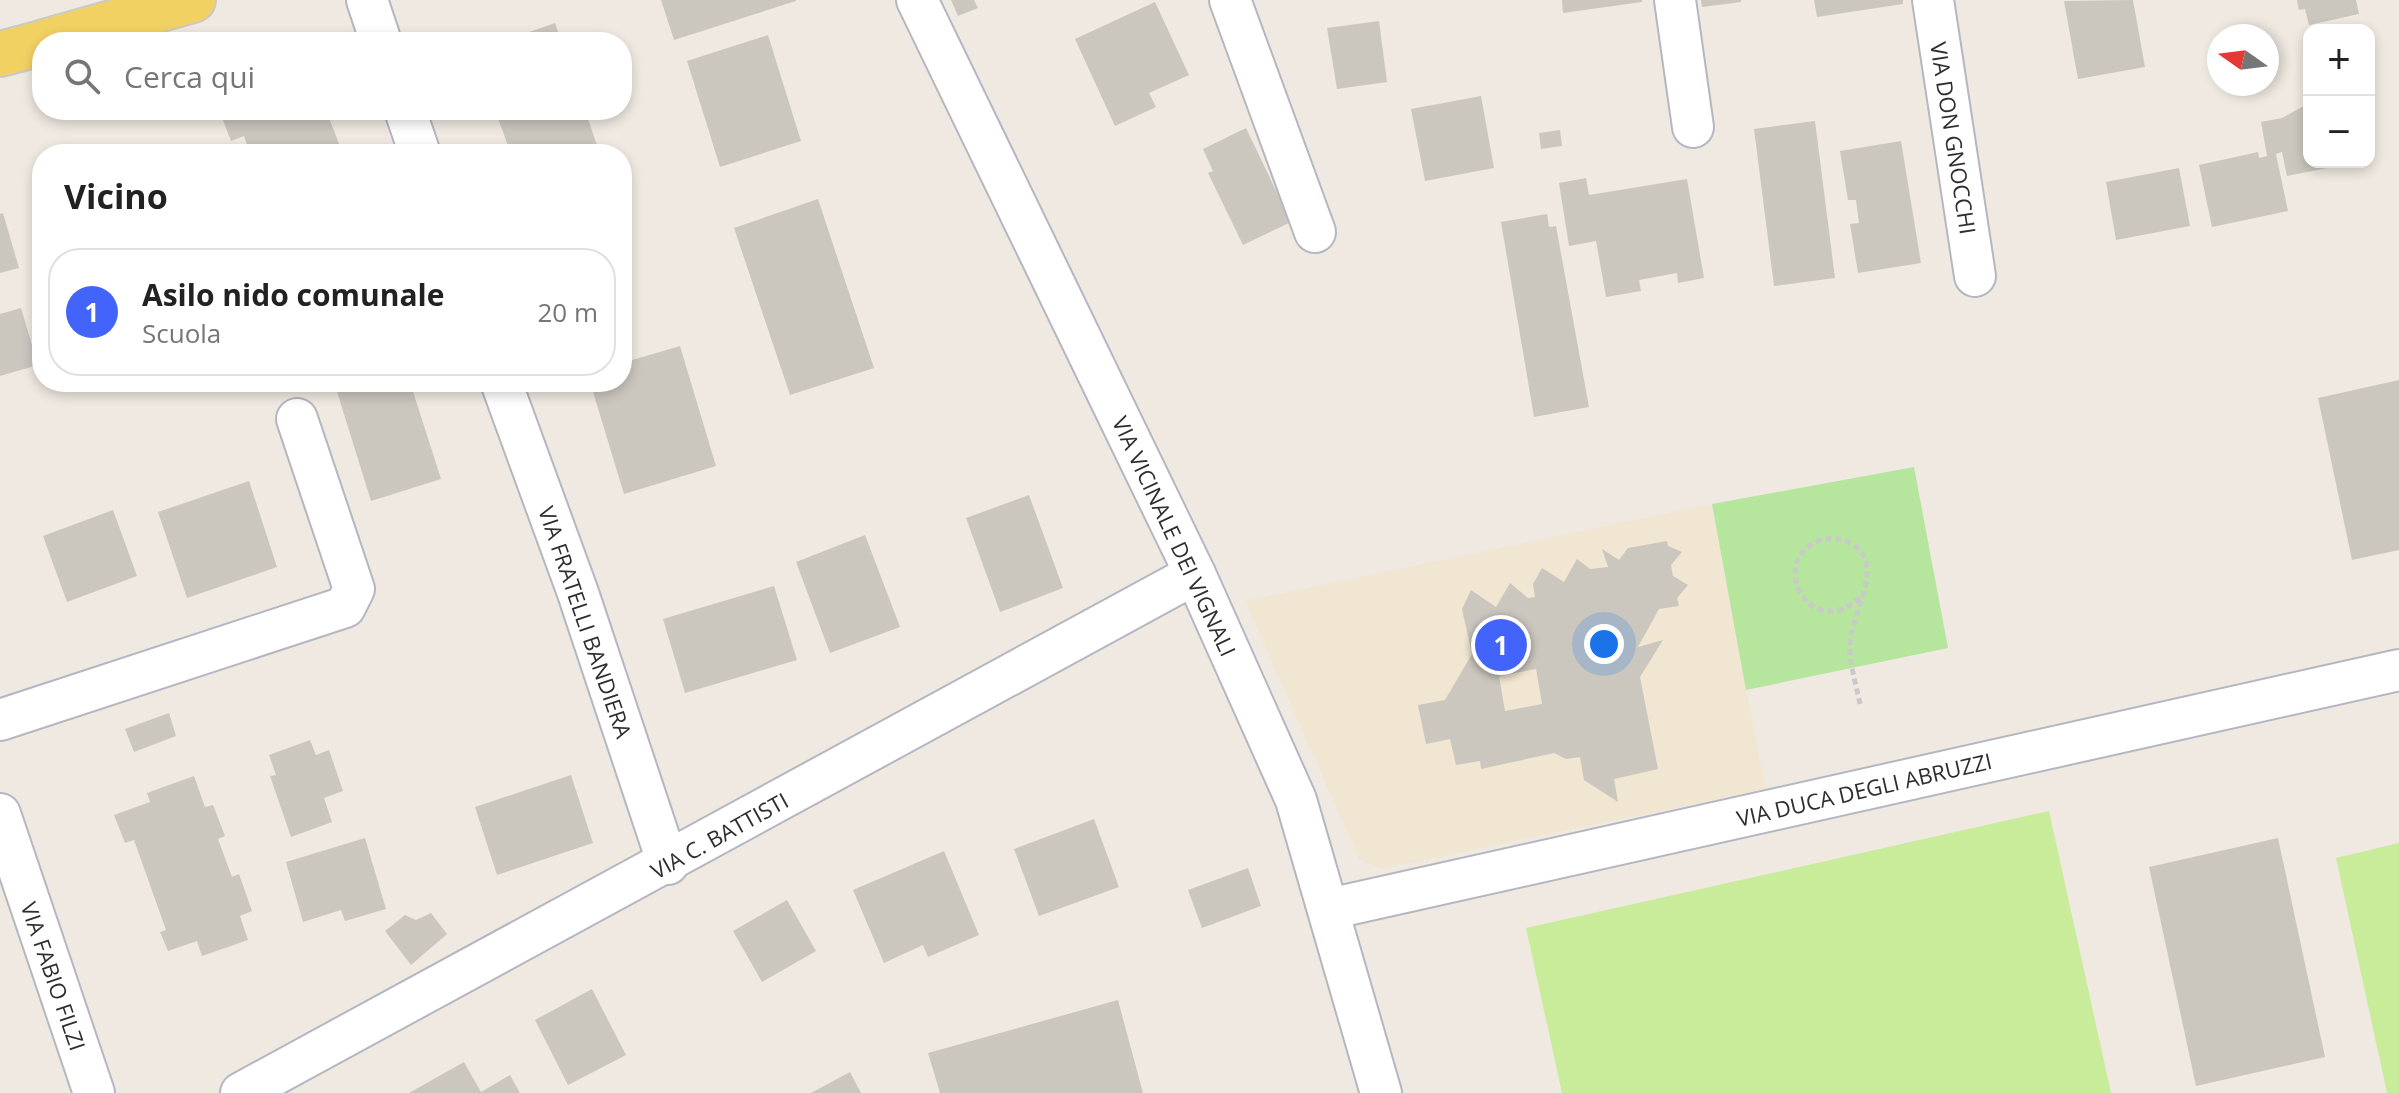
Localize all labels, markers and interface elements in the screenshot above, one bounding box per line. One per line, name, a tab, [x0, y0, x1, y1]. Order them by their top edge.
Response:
north arrow	[2207, 24, 2279, 96]
map controls	[2303, 24, 2375, 168]
button: +	[2303, 24, 2375, 96]
search box	[32, 32, 632, 120]
street label: VIA DON GNOCCHI	[1924, 40, 1984, 236]
icon: search	[60, 54, 104, 98]
text: Cerca qui	[124, 56, 255, 97]
button: −	[2303, 96, 2375, 168]
text: Vicino	[64, 173, 168, 219]
text: Asilo nido comunale	[142, 274, 444, 315]
text: 1	[85, 294, 99, 330]
text: 20 m	[537, 294, 598, 330]
text: Scuola	[142, 315, 221, 351]
street label: VIA VICINALE DEI VIGNALI	[1106, 411, 1244, 661]
street label: VIA FRATELLI BANDIERA	[532, 502, 640, 742]
pin: 1	[1475, 615, 1527, 675]
your location	[1584, 624, 1624, 664]
street label: VIA DUCA DEGLI ABRUZZI	[1733, 745, 1995, 833]
street label: VIA C. BATTISTI	[645, 785, 793, 885]
street label: VIA FABIO FILZI	[15, 898, 93, 1054]

